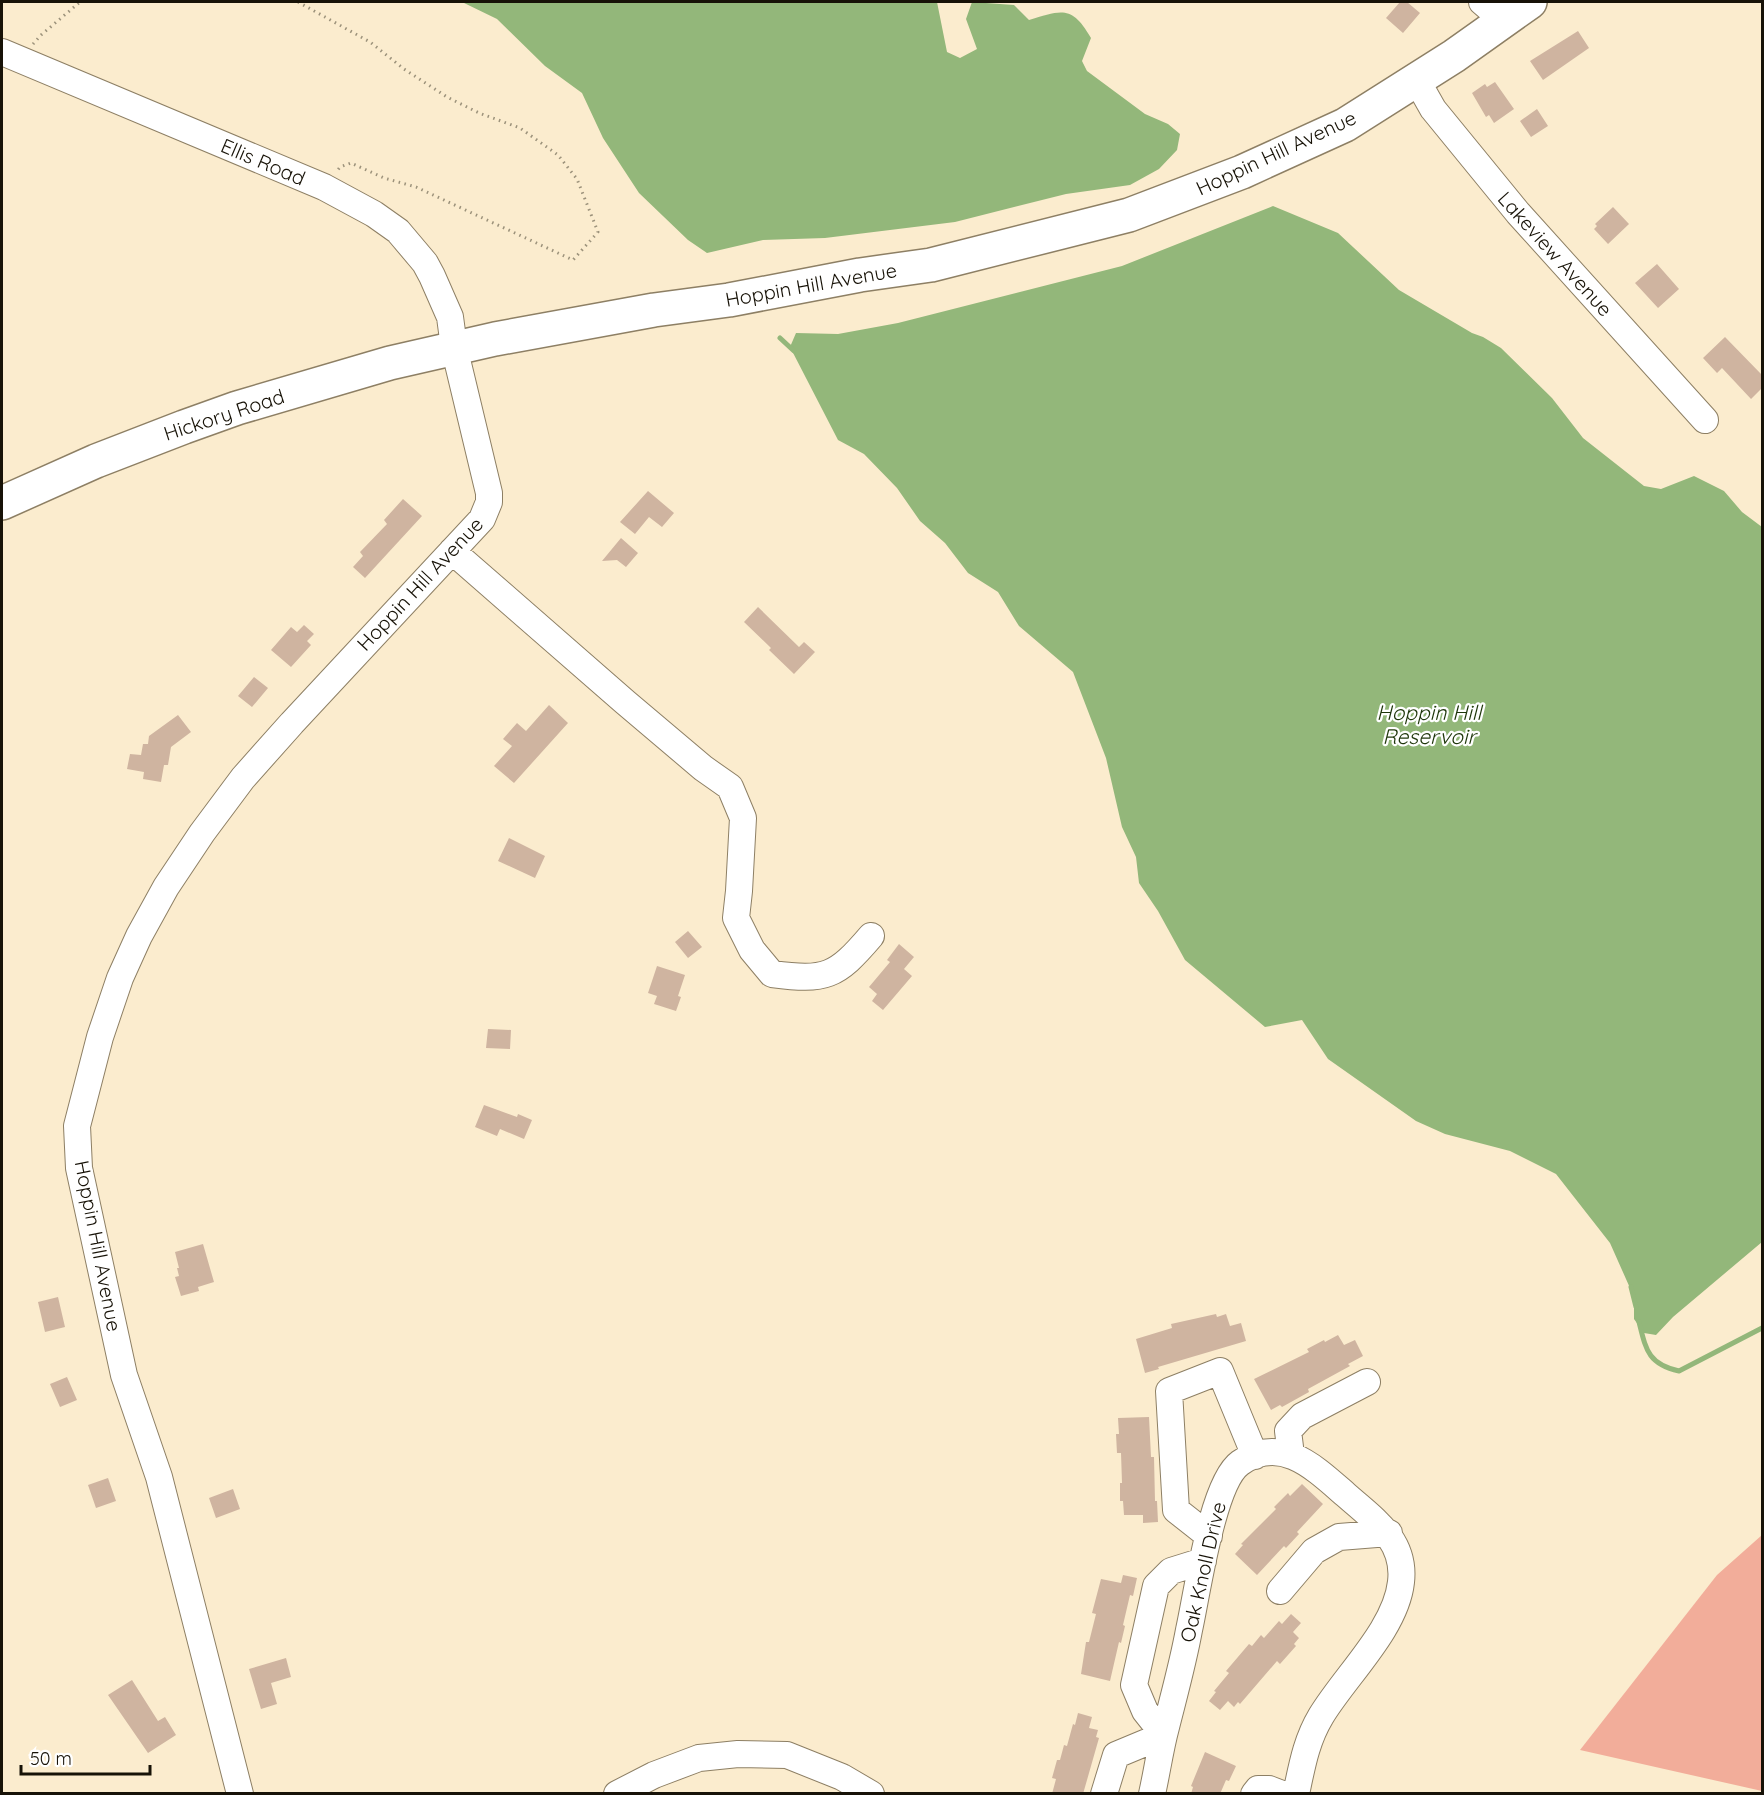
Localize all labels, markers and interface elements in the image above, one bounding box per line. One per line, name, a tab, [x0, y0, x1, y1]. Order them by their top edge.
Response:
street label: Hoppin Hill Avenue	[1192, 104, 1360, 201]
street label: Ellis Road	[217, 133, 309, 190]
street label: Lakeview Avenue	[1493, 186, 1618, 321]
street label: Hoppin Hill Avenue	[723, 257, 899, 312]
street label: Hickory Road	[160, 383, 287, 446]
street label: Hoppin Hill Avenue	[351, 512, 488, 656]
water label: Hoppin Hill Reservoir	[1377, 699, 1484, 749]
street label: Hoppin Hill Avenue	[70, 1158, 127, 1334]
street label: Oak Knoll Drive	[1174, 1499, 1231, 1645]
scale bar	[21, 1738, 150, 1776]
text: 50 m	[30, 1747, 72, 1770]

